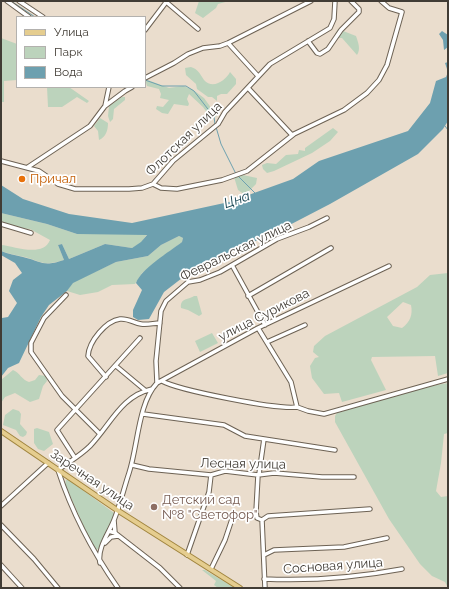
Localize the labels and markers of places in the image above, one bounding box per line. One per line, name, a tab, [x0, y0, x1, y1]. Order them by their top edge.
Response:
place label: Причал	[30, 171, 76, 187]
marker: Причал	[17, 174, 27, 184]
place label: Детский сад №8 "Светофор"	[162, 492, 257, 523]
marker: Детский сад №8 "Светофор"	[149, 502, 159, 512]

